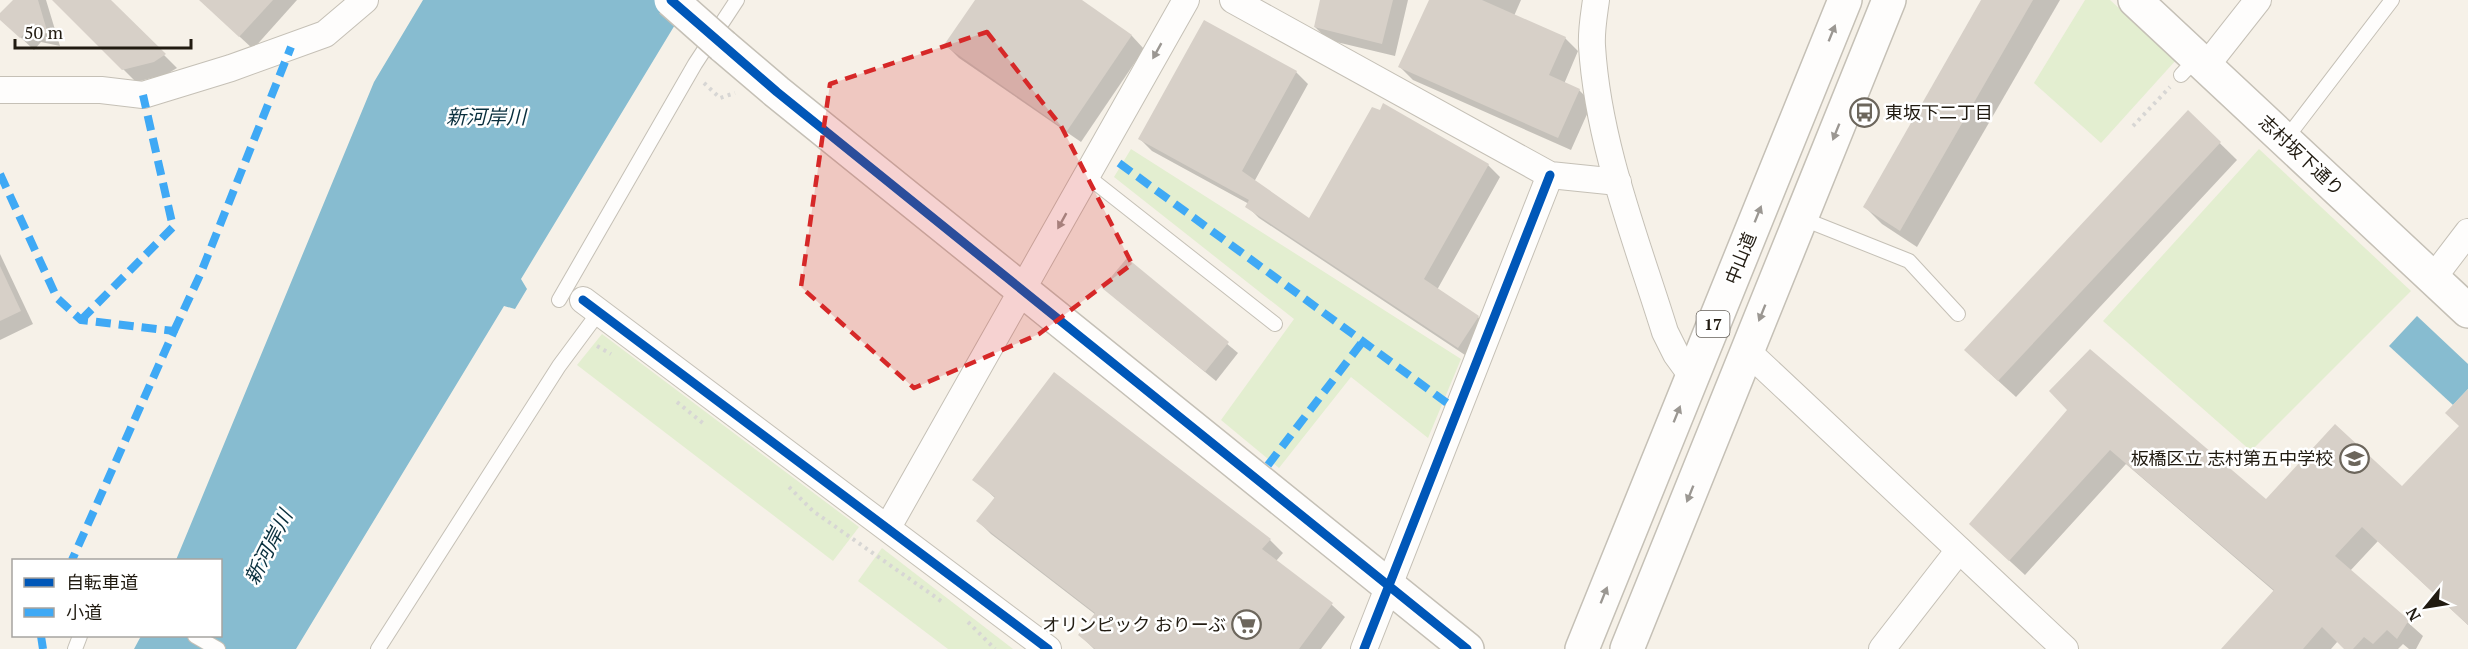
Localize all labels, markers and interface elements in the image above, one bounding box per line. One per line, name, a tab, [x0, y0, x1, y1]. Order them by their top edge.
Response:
scale bar	[15, 12, 190, 50]
text: 50 m	[24, 20, 64, 44]
one-way arrow	[1828, 24, 1837, 42]
one-way arrow	[1152, 43, 1163, 59]
bus stop icon: 東坂下二丁目	[1848, 96, 1880, 128]
place label: 東坂下二丁目	[1885, 100, 1993, 124]
water label: 新河岸川	[446, 103, 528, 130]
street label: 志村坂下通り	[2254, 109, 2350, 201]
one-way arrow	[1831, 123, 1840, 141]
one-way arrow	[1754, 205, 1763, 223]
one-way arrow	[1057, 213, 1067, 230]
street label: 中山道	[1719, 228, 1761, 288]
one-way arrow	[1757, 304, 1767, 322]
road number: 17	[1696, 311, 1730, 337]
one-way arrow	[1673, 405, 1682, 423]
school or university icon: 板橋区立 志村第五中学校	[2338, 442, 2370, 474]
place label: 板橋区立 志村第五中学校	[2131, 446, 2333, 470]
one-way arrow	[1684, 485, 1694, 503]
water label: 新河岸川	[238, 503, 299, 589]
legend	[12, 559, 222, 637]
text: 自転車道	[66, 570, 138, 594]
north arrow	[2396, 577, 2456, 637]
one-way arrow	[1599, 585, 1609, 603]
text: 小道	[66, 600, 102, 624]
text: N	[2400, 604, 2426, 625]
supermarket icon: オリンピック おりーぶ	[1231, 608, 1263, 640]
place label: オリンピック おりーぶ	[1042, 612, 1226, 636]

